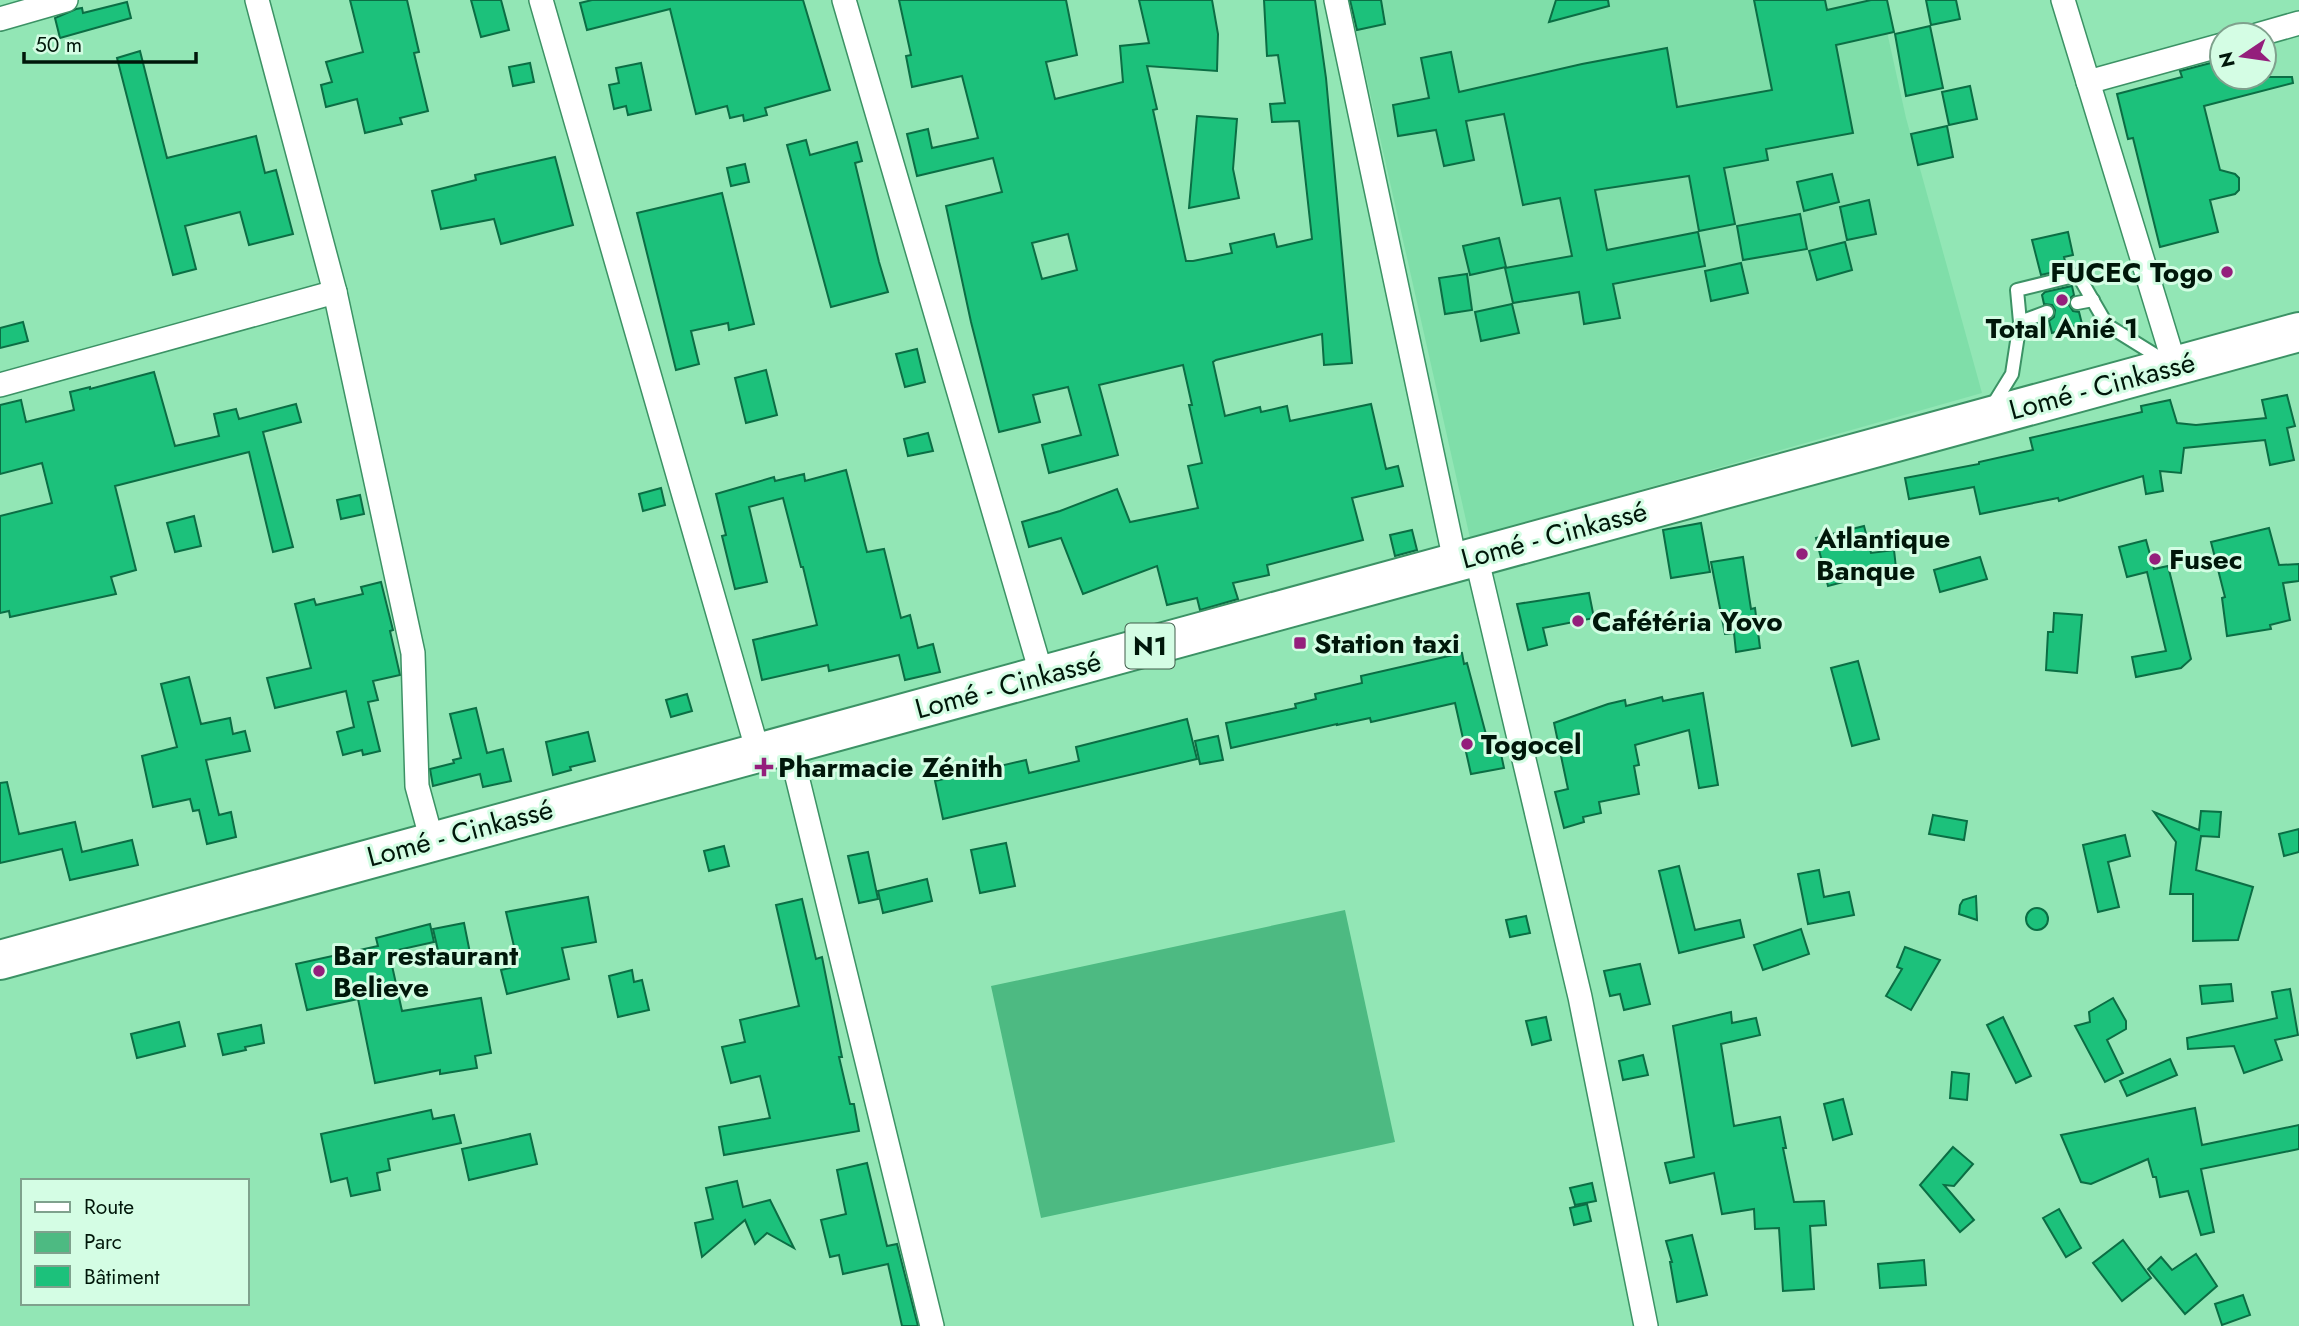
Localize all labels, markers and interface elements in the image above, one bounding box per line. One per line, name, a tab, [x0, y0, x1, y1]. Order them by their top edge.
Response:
scale bar	[24, 21, 196, 65]
north arrow	[2208, 21, 2278, 91]
text: 50 m	[35, 30, 82, 60]
text: N	[2212, 49, 2242, 70]
place label: FUCEC Togo	[2050, 252, 2213, 293]
marker: FUCEC Togo	[2219, 264, 2235, 280]
marker: Total Anié 1	[2054, 292, 2070, 308]
place label: Total Anié 1	[1986, 308, 2138, 349]
street label: Lomé - Cinkassé	[2005, 342, 2199, 430]
street label: Lomé - Cinkassé	[1457, 491, 1651, 579]
place label: Atlantique Banque	[1815, 518, 1950, 591]
place label: Fusec	[2169, 539, 2243, 580]
marker: Atlantique Banque	[1794, 546, 1810, 562]
marker: Fusec	[2147, 551, 2163, 567]
place label: Cafétéria Yovo	[1592, 601, 1783, 642]
marker: Cafétéria Yovo	[1570, 613, 1586, 629]
place label: Station taxi	[1314, 623, 1460, 664]
road number: N1	[1126, 624, 1174, 668]
marker: Station taxi	[1292, 635, 1308, 651]
street label: Lomé - Cinkassé	[911, 641, 1105, 729]
place label: Togocel	[1481, 724, 1581, 765]
marker: Togocel	[1459, 736, 1475, 752]
place label: Pharmacie Zénith	[778, 747, 1003, 788]
marker: Pharmacie Zénith	[756, 759, 772, 775]
street label: Lomé - Cinkassé	[363, 789, 557, 877]
place label: Bar restaurant Believe	[333, 935, 518, 1008]
marker: Bar restaurant Believe	[311, 963, 327, 979]
legend	[21, 1179, 248, 1305]
text: Route	[84, 1192, 134, 1222]
text: Parc	[84, 1227, 122, 1257]
text: Bâtiment	[84, 1262, 160, 1292]

